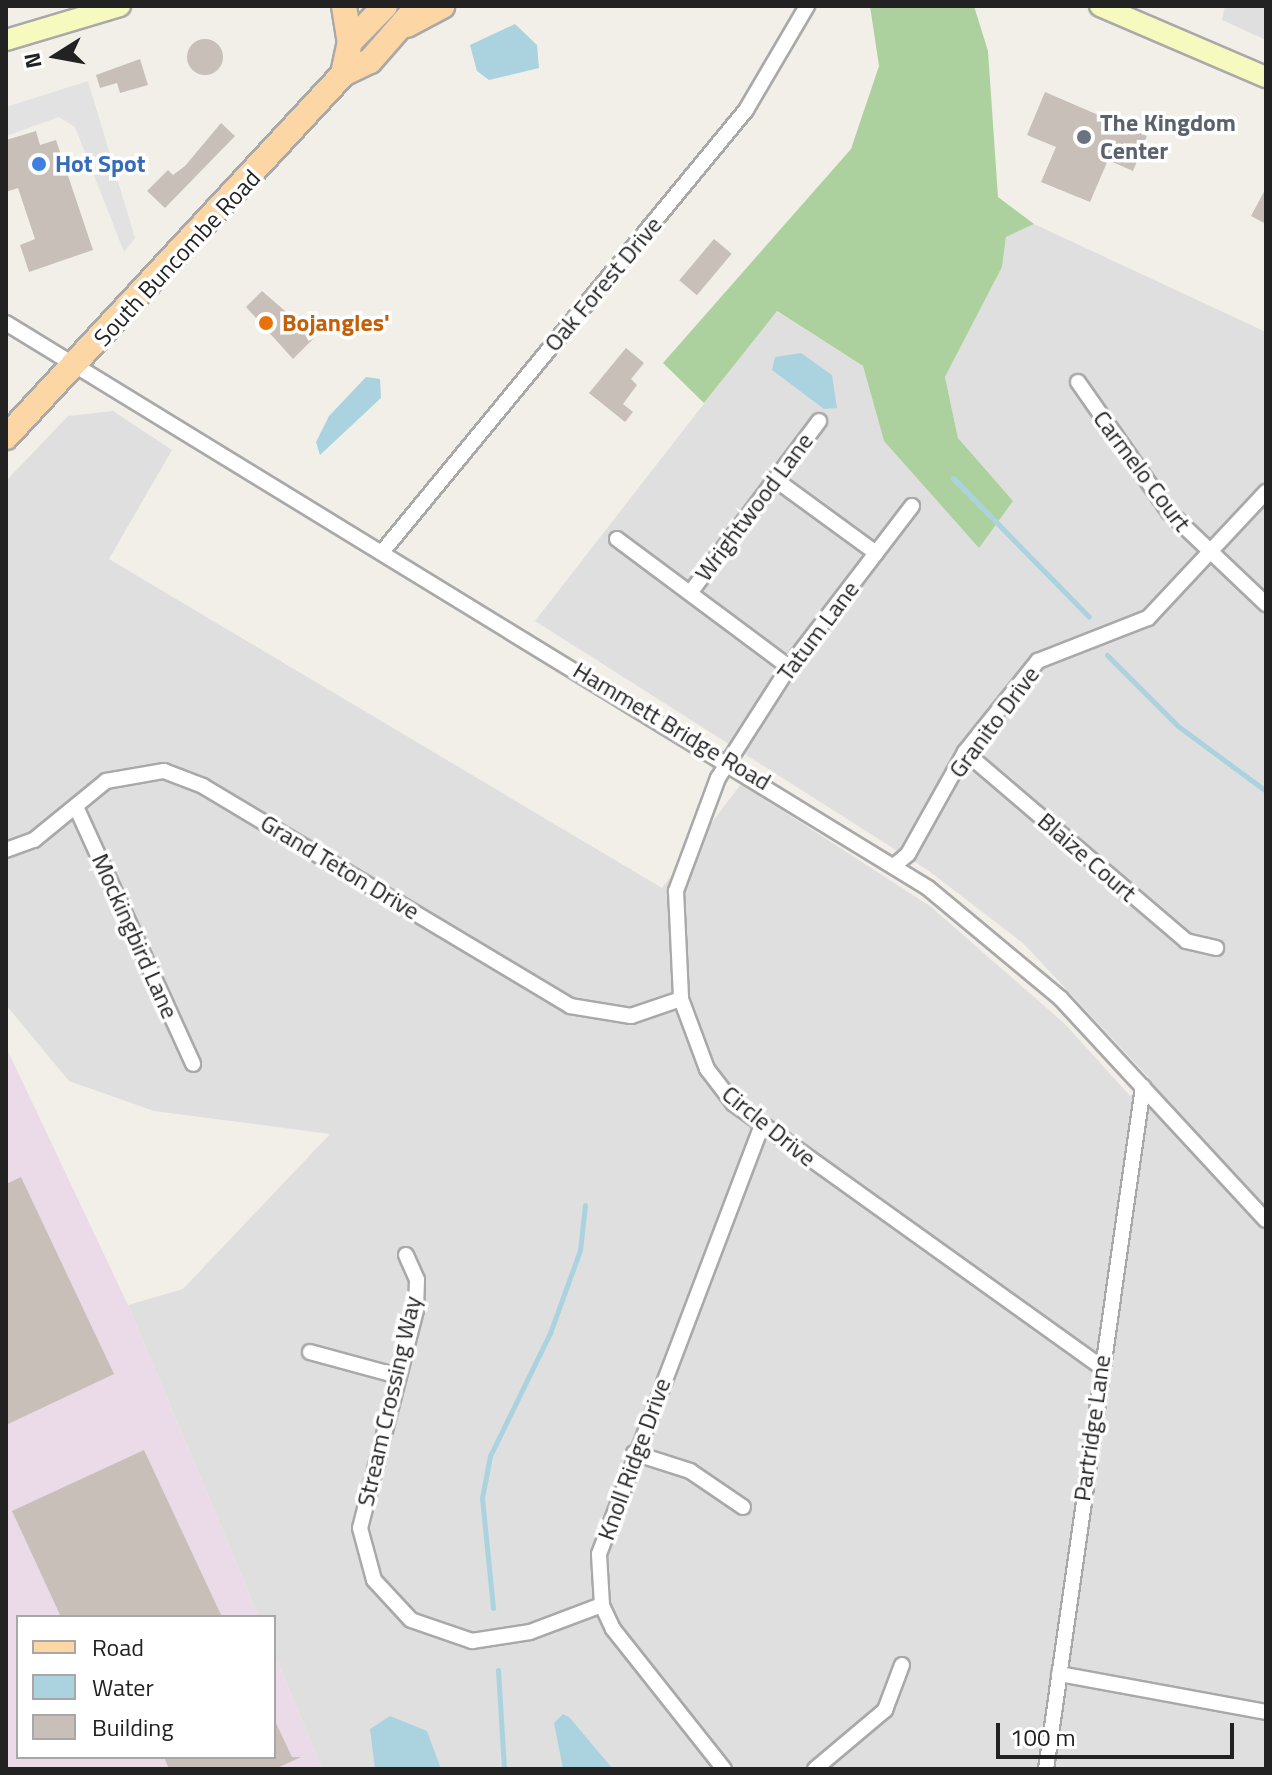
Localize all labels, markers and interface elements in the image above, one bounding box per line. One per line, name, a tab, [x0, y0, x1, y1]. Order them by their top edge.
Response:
north arrow	[16, 16, 96, 96]
text: N	[14, 50, 51, 71]
place label: The Kingdom Center	[1100, 109, 1236, 165]
marker: The Kingdom Center	[1075, 128, 1093, 146]
place label: Hot Spot	[55, 150, 146, 178]
marker: Hot Spot	[30, 155, 48, 173]
street label: South Buncombe Road	[88, 164, 266, 352]
street label: Oak Forest Drive	[538, 211, 668, 357]
place label: Bojangles'	[282, 309, 390, 337]
marker: Bojangles'	[257, 314, 275, 332]
street label: Carmelo Court	[1087, 405, 1197, 537]
street label: Wrightwood Lane	[689, 427, 819, 587]
street label: Tatum Lane	[771, 575, 865, 687]
street label: Hammett Bridge Road	[568, 656, 776, 796]
street label: Granito Drive	[943, 661, 1045, 783]
street label: Blaize Court	[1032, 807, 1142, 907]
street label: Grand Teton Drive	[255, 808, 425, 926]
street label: Mockingbird Lane	[86, 849, 184, 1023]
street label: Circle Drive	[716, 1079, 822, 1173]
street label: Stream Crossing Way	[351, 1293, 427, 1509]
street label: Partridge Lane	[1067, 1353, 1117, 1503]
street label: Knoll Ridge Drive	[591, 1374, 677, 1544]
legend	[16, 1615, 276, 1759]
text: Road	[92, 1629, 144, 1665]
text: Water	[92, 1669, 154, 1705]
scale bar	[1000, 1707, 1238, 1757]
text: Building	[92, 1709, 174, 1745]
text: 100 m	[1010, 1719, 1076, 1755]

